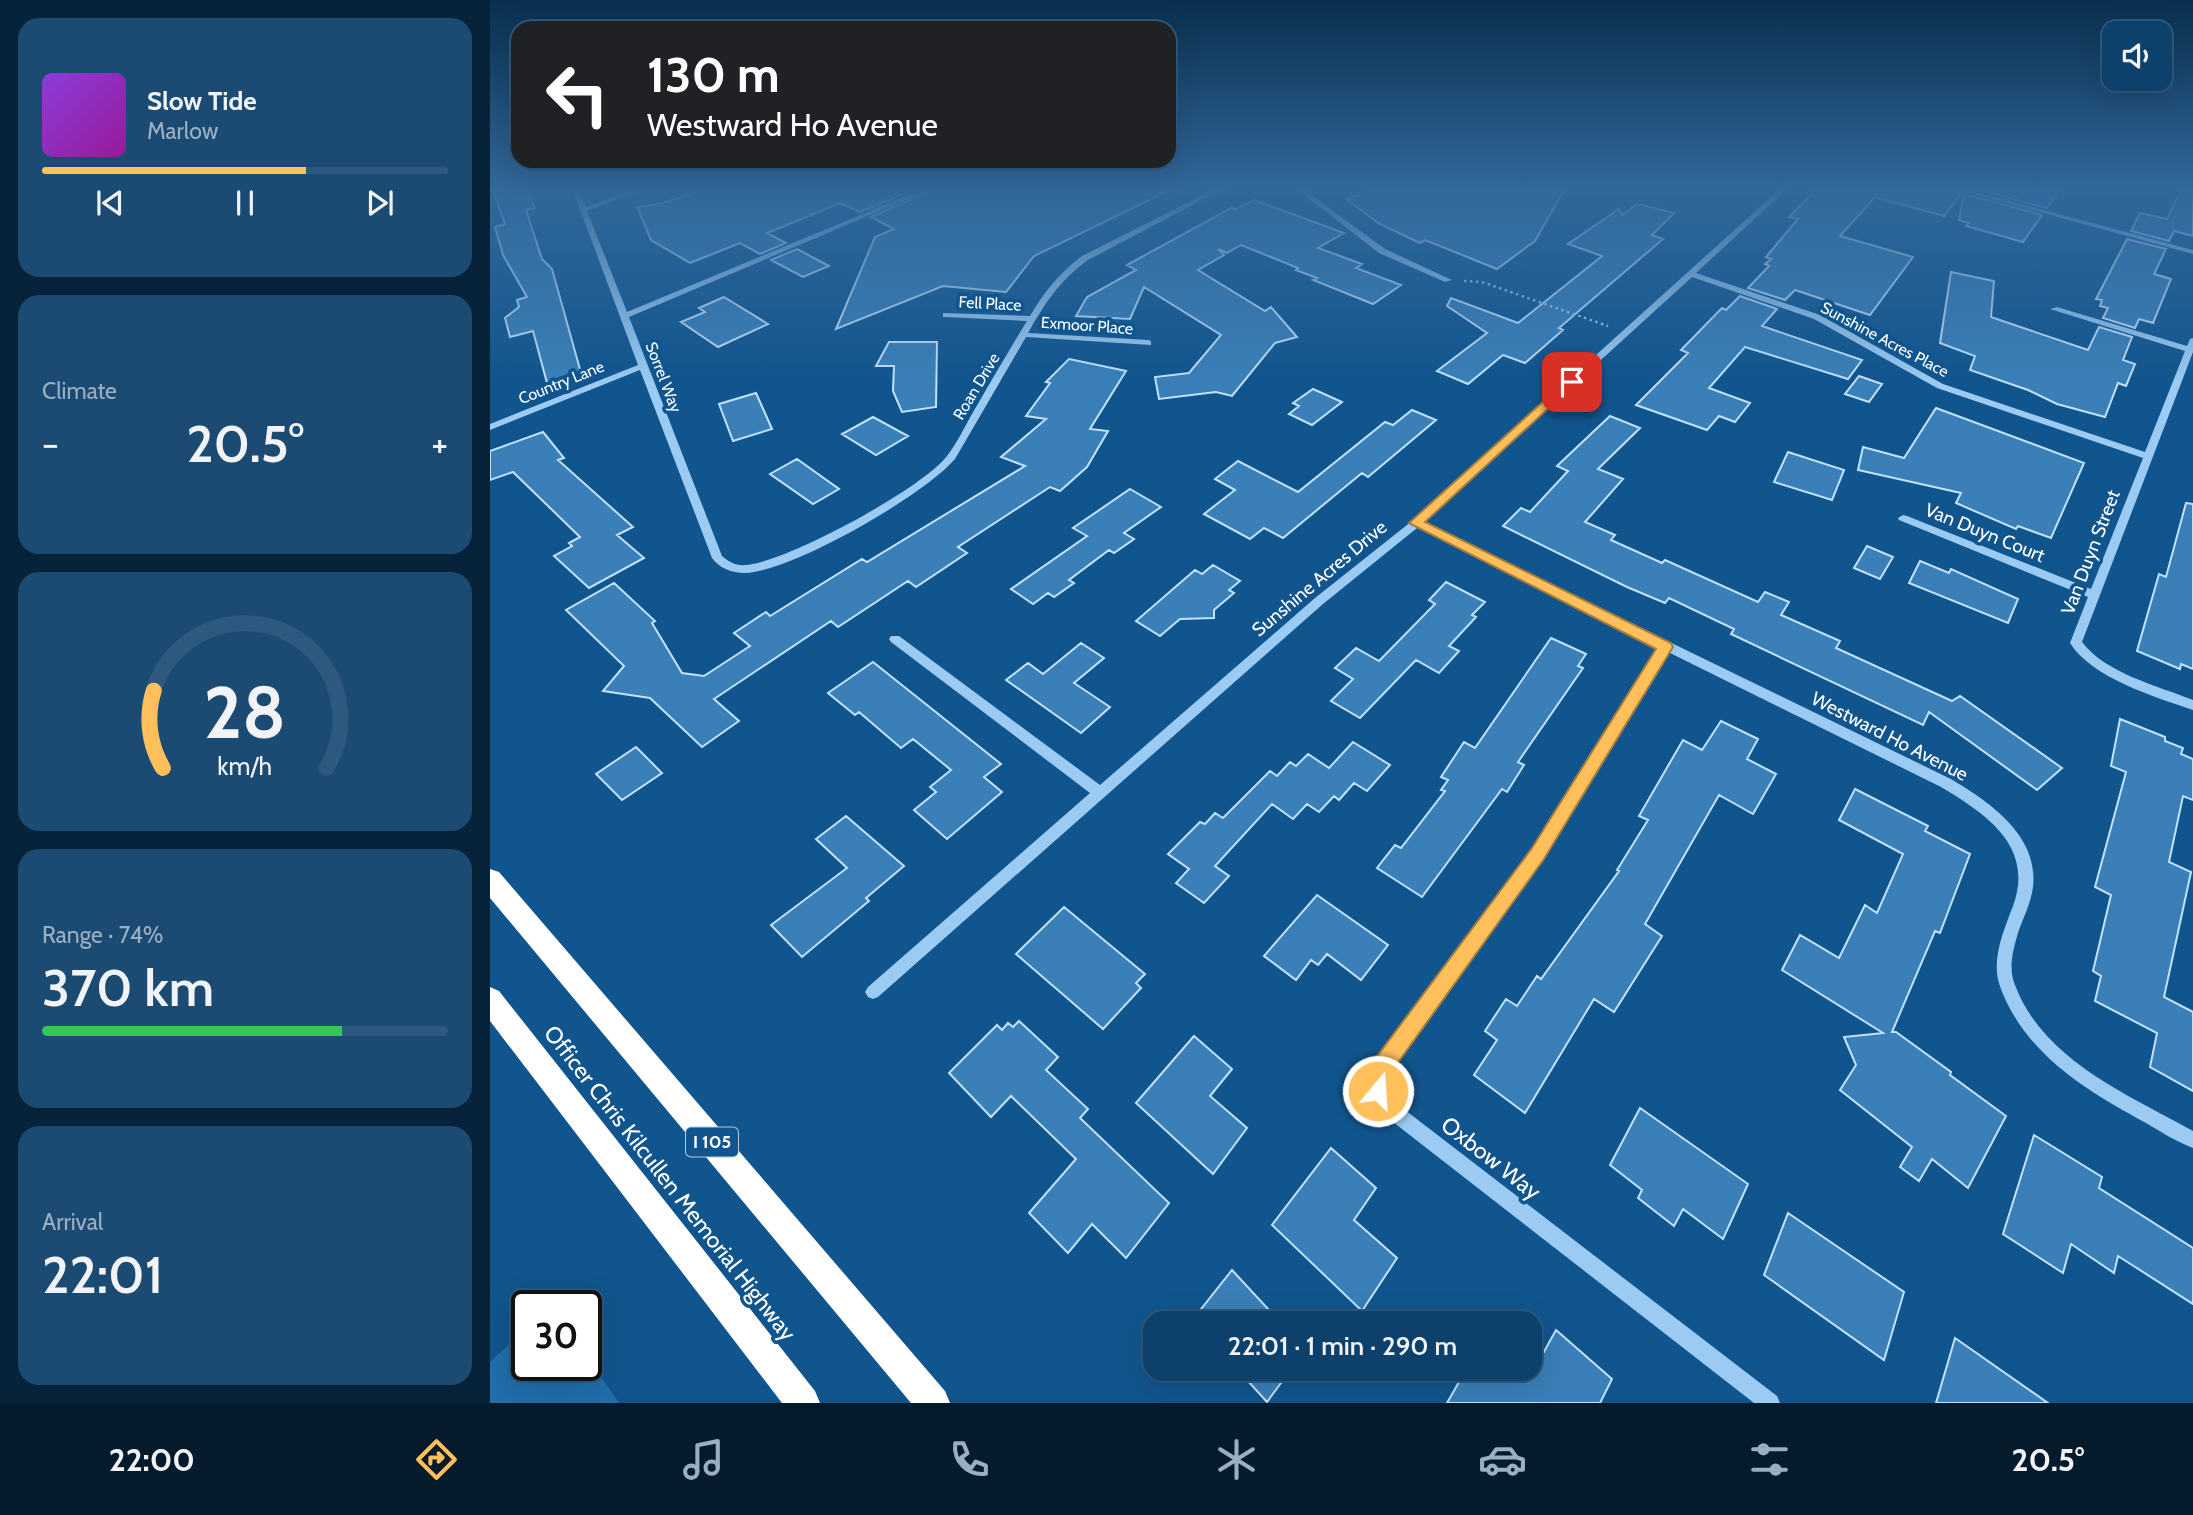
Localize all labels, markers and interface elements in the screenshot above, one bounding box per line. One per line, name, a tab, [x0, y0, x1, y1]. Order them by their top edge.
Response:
map controls	[2102, 21, 2172, 91]
button: sound	[2102, 21, 2172, 91]
text: 130 m	[647, 45, 780, 104]
icon: left	[532, 49, 623, 140]
text: Slow Tide	[147, 85, 257, 117]
text: Westward Ho Avenue	[647, 105, 938, 144]
text: Marlow	[147, 117, 218, 145]
icon: previous	[91, 184, 129, 222]
icon: pause	[226, 184, 264, 222]
icon: next	[361, 184, 399, 222]
street label: Fell Place	[958, 292, 1022, 315]
street label: Sunshine Acres Place	[1818, 298, 1952, 381]
street label: Exmoor Place	[1040, 313, 1134, 338]
street label: Sorrel Way	[641, 339, 686, 415]
street label: Roan Drive	[949, 350, 1004, 423]
pin	[1542, 352, 1602, 412]
street label: Country Lane	[516, 357, 607, 408]
icon: arrive	[1553, 363, 1591, 401]
text: Climate	[42, 377, 117, 405]
text: 20.5°	[186, 412, 304, 475]
text: −	[42, 420, 59, 467]
text: +	[431, 420, 448, 467]
street label: Van Duyn Street	[2056, 486, 2125, 618]
street label: Van Duyn Court	[1922, 498, 2049, 567]
street label: Sunshine Acres Drive	[1247, 515, 1392, 641]
text: 28	[204, 668, 286, 756]
street label: Westward Ho Avenue	[1808, 687, 1972, 786]
text: km/h	[218, 750, 272, 780]
text: Range · 74%	[42, 921, 163, 949]
text: 370 km	[42, 956, 214, 1019]
street label: Officer Chris Kilcullen Memorial Highway	[538, 1020, 802, 1347]
position arrow	[1341, 1054, 1415, 1128]
street label: Oxbow Way	[1436, 1110, 1547, 1206]
road number: I 105	[686, 1128, 738, 1156]
text: Arrival	[42, 1208, 103, 1236]
text: 22:01	[42, 1243, 163, 1306]
speed limit sign: 30	[511, 1290, 602, 1381]
text: 22:01 · 1 min · 290 m	[1228, 1330, 1457, 1362]
icon: directions	[412, 1435, 461, 1484]
icon: music	[679, 1435, 728, 1484]
icon: phone	[945, 1435, 994, 1484]
icon: climate	[1212, 1435, 1261, 1484]
icon: car	[1478, 1435, 1527, 1484]
icon: filters	[1745, 1435, 1794, 1484]
text: 22:00	[109, 1440, 195, 1479]
text: 20.5°	[2012, 1440, 2084, 1479]

